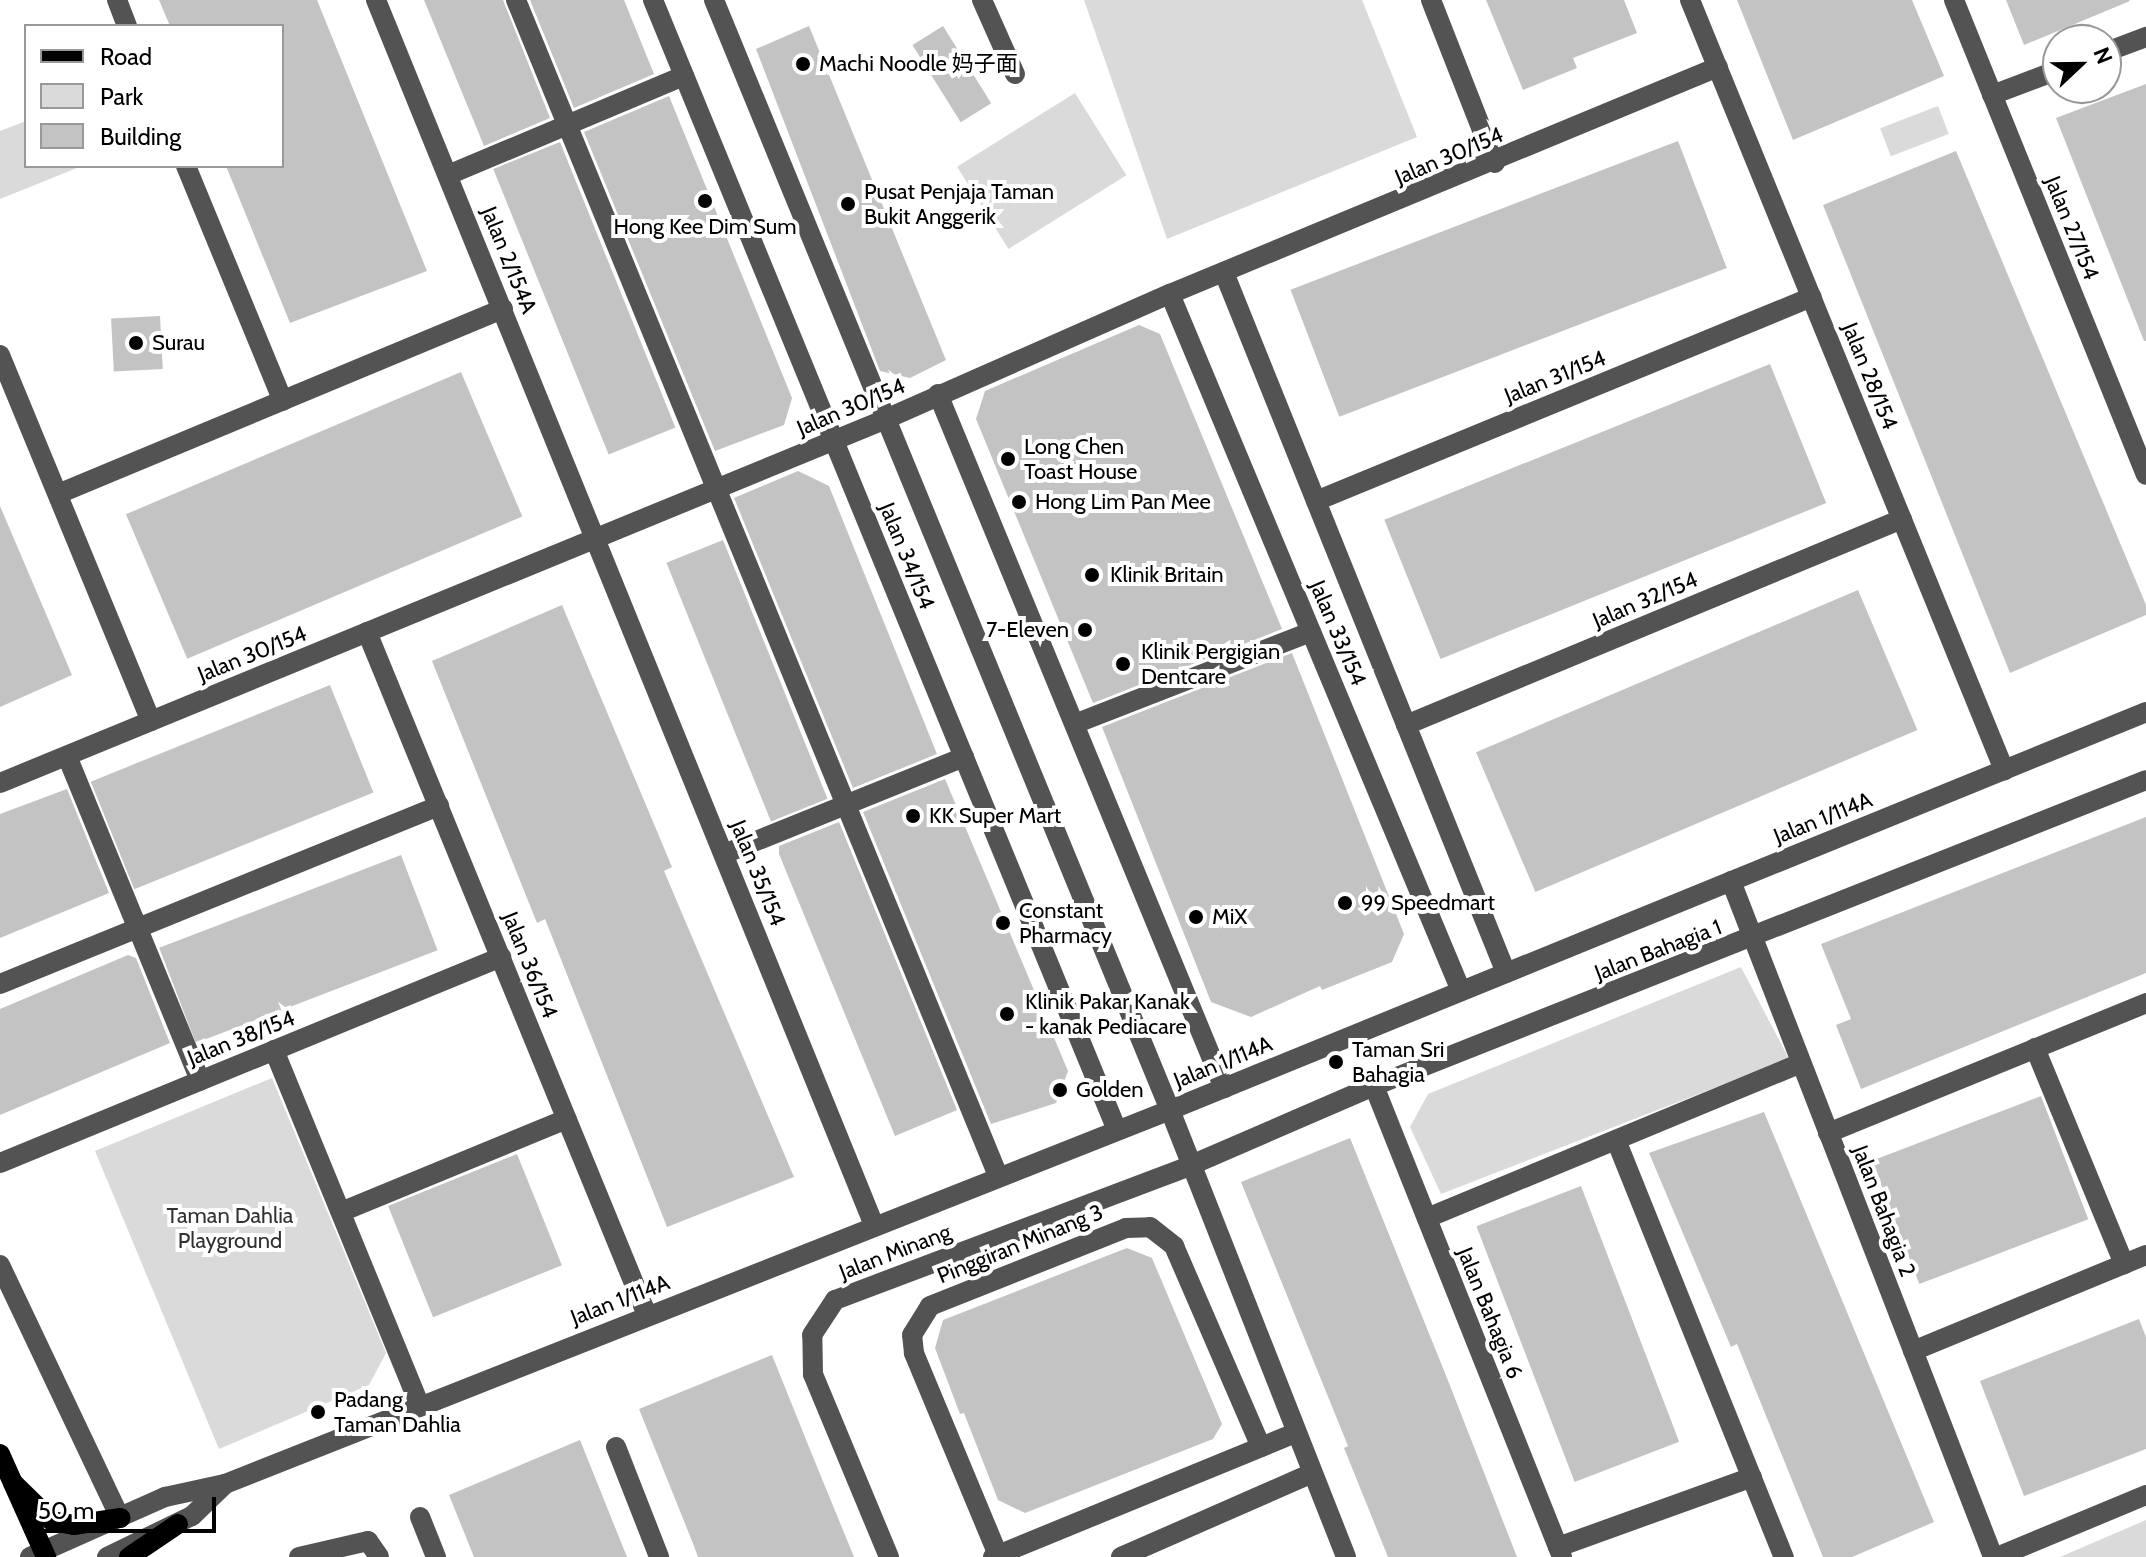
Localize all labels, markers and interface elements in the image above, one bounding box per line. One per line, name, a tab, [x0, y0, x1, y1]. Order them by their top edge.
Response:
legend	[24, 24, 284, 168]
north arrow	[2042, 24, 2122, 104]
text: Road	[100, 42, 152, 71]
text: N	[2087, 43, 2118, 68]
place label: Machi Noodle 妈子面	[819, 51, 1018, 77]
marker: Machi Noodle 妈子面	[794, 55, 812, 73]
text: Park	[100, 82, 143, 111]
street label: Jalan 30/154	[1391, 121, 1507, 191]
text: Building	[100, 122, 181, 151]
street label: Jalan 27/154	[2039, 172, 2105, 284]
place label: Pusat Penjaja Taman Bukit Anggerik	[864, 178, 1054, 230]
marker: Hong Kee Dim Sum	[696, 192, 714, 210]
marker: Pusat Penjaja Taman Bukit Anggerik	[839, 195, 857, 213]
street label: Jalan 2/154A	[476, 203, 542, 317]
place label: Hong Kee Dim Sum	[614, 214, 796, 240]
street label: Jalan 28/154	[1837, 319, 1903, 433]
place label: Surau	[152, 330, 205, 356]
marker: Surau	[127, 334, 145, 352]
street label: Jalan 31/154	[1500, 345, 1610, 409]
street label: Jalan 30/154	[793, 372, 909, 442]
place label: Long Chen Toast House	[1024, 433, 1137, 484]
marker: Long Chen Toast House	[999, 450, 1017, 468]
place label: Hong Lim Pan Mee	[1035, 489, 1211, 515]
marker: Hong Lim Pan Mee	[1010, 493, 1028, 511]
street label: Jalan 34/154	[874, 499, 940, 613]
place label: Klinik Britain	[1110, 562, 1224, 588]
marker: Klinik Britain	[1081, 564, 1103, 586]
street label: Jalan 32/154	[1589, 566, 1701, 634]
street label: Jalan 33/154	[1304, 576, 1372, 690]
place label: 7-Eleven	[986, 617, 1069, 643]
street label: Jalan 30/154	[194, 620, 310, 688]
marker: 7-Eleven	[1076, 621, 1094, 639]
place label: Klinik Pergigian Dentcare	[1141, 638, 1280, 690]
marker: Klinik Pergigian Dentcare	[1112, 653, 1134, 675]
street label: Jalan 1/114A	[1770, 786, 1876, 850]
place label: KK Super Mart	[929, 803, 1061, 829]
marker: KK Super Mart	[904, 807, 922, 825]
street label: Jalan 35/154	[725, 816, 791, 930]
place label: 99 Speedmart	[1361, 890, 1495, 916]
marker: 99 Speedmart	[1336, 894, 1354, 912]
place label: Constant Pharmacy	[1019, 897, 1112, 948]
place label: MiX	[1212, 904, 1247, 930]
street label: Jalan 36/154	[497, 908, 563, 1022]
marker: MiX	[1187, 908, 1205, 926]
marker: Constant Pharmacy	[994, 914, 1012, 932]
street label: Jalan Bahagia 1	[1591, 914, 1725, 986]
place label: Klinik Pakar Kanak - kanak Pediacare	[1025, 988, 1190, 1040]
marker: Klinik Pakar Kanak - kanak Pediacare	[996, 1003, 1018, 1025]
street label: Jalan 38/154	[184, 1005, 298, 1071]
street label: Jalan 1/114A	[1170, 1030, 1276, 1094]
place label: Taman Sri Bahagia	[1352, 1036, 1444, 1088]
marker: Taman Sri Bahagia	[1327, 1053, 1345, 1071]
place label: Golden	[1076, 1077, 1144, 1103]
marker: Golden	[1051, 1081, 1069, 1099]
street label: Jalan Bahagia 2	[1847, 1142, 1921, 1280]
street label: Pinggiran Minang 3	[933, 1199, 1107, 1289]
park label: Taman Dahlia Playground	[167, 1202, 293, 1254]
street label: Jalan Minang	[835, 1219, 955, 1285]
street label: Jalan Bahagia 6	[1452, 1244, 1528, 1382]
street label: Jalan 1/114A	[567, 1269, 673, 1331]
place label: Padang Taman Dahlia	[334, 1386, 461, 1438]
marker: Padang Taman Dahlia	[309, 1403, 327, 1421]
scale bar	[28, 1481, 220, 1531]
text: 50 m	[38, 1496, 94, 1525]

